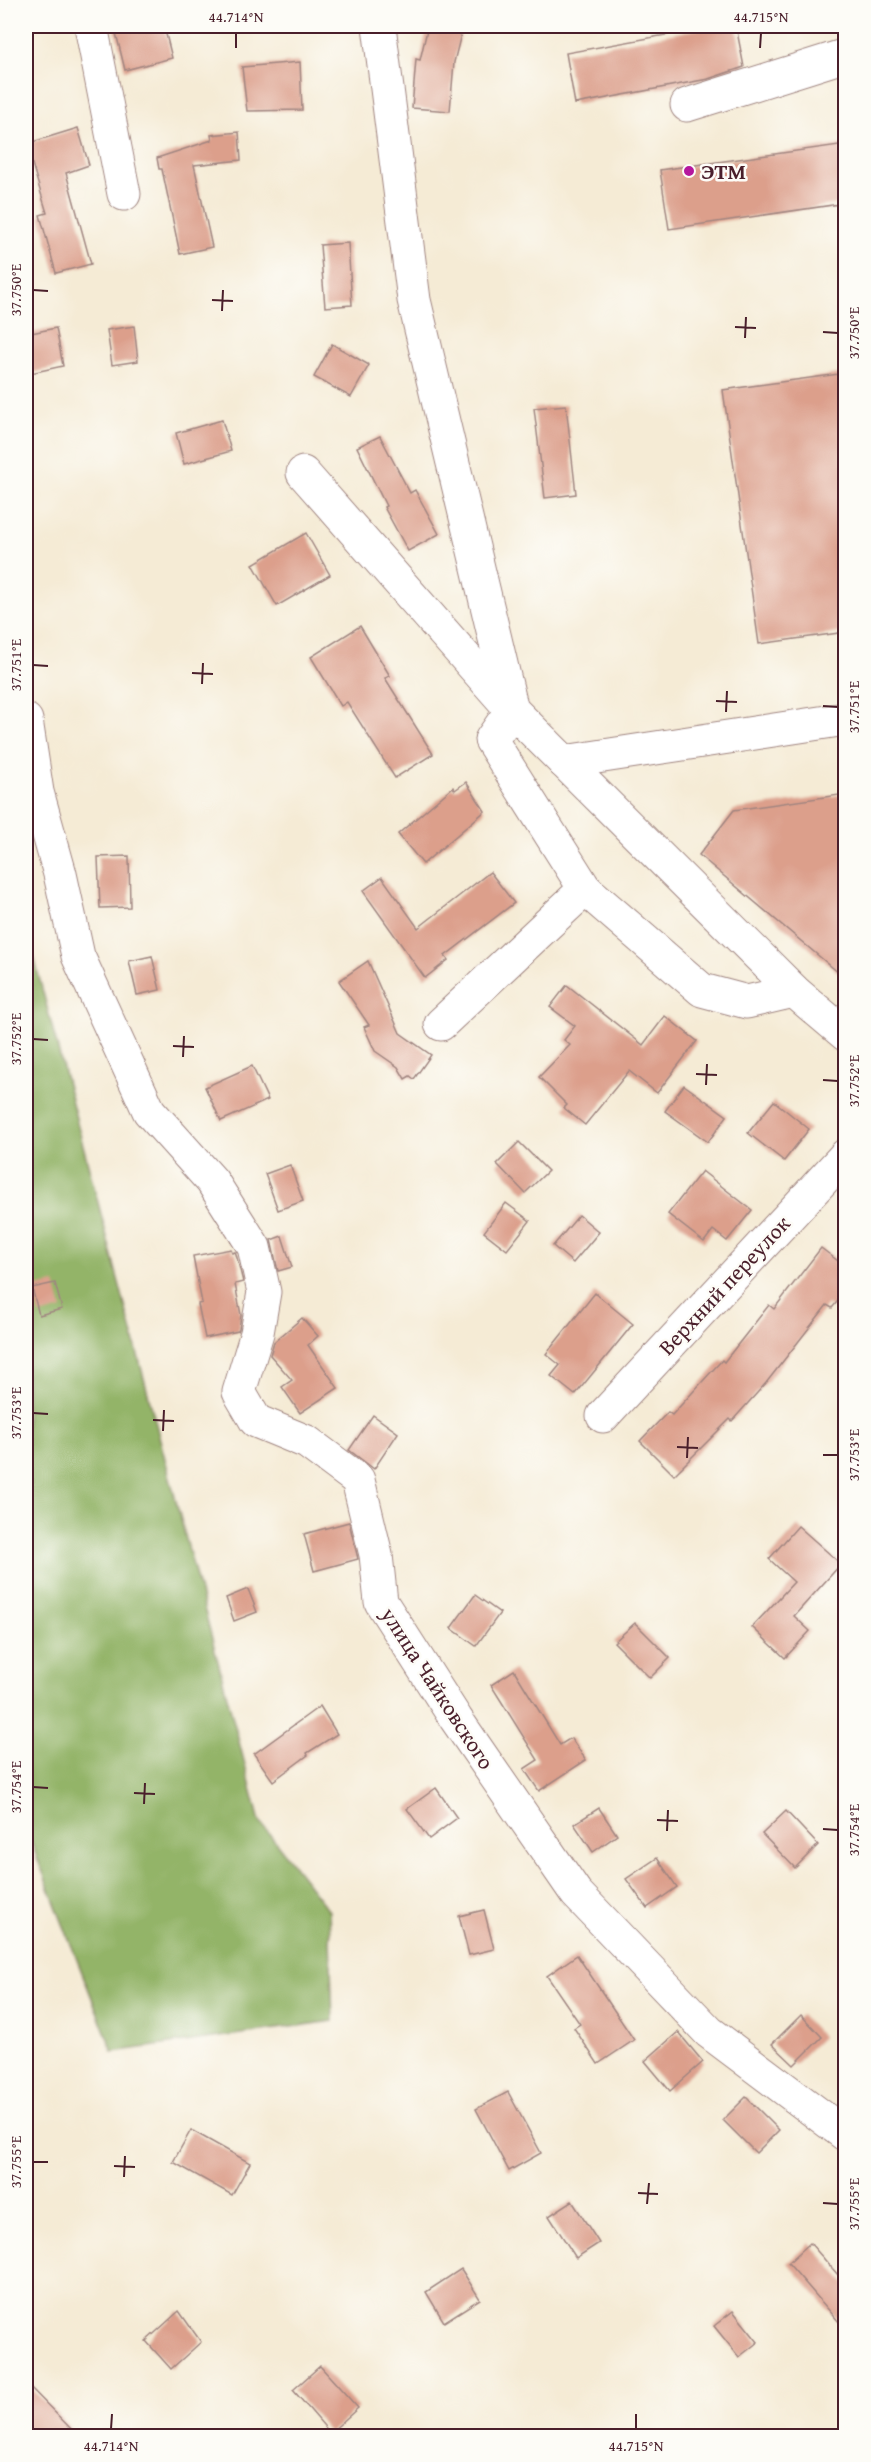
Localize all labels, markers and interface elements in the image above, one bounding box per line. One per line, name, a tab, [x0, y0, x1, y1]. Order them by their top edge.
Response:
text: 44.714°N	[209, 6, 264, 27]
text: 44.715°N	[734, 6, 789, 27]
place label: ЭТМ	[701, 155, 746, 187]
marker: ЭТМ	[682, 164, 696, 178]
text: 37.750°E	[5, 263, 26, 316]
text: 37.750°E	[843, 306, 864, 359]
text: 37.751°E	[5, 638, 26, 691]
text: 37.751°E	[843, 680, 864, 733]
text: 37.752°E	[5, 1012, 26, 1065]
text: 37.752°E	[843, 1054, 864, 1107]
street label: Верхний переулок	[651, 1208, 798, 1362]
text: 37.753°E	[5, 1386, 26, 1439]
text: 37.753°E	[843, 1428, 864, 1481]
street label: улица Чайковского	[373, 1600, 503, 1775]
text: 37.754°E	[5, 1760, 26, 1813]
text: 37.754°E	[843, 1803, 864, 1856]
text: 37.755°E	[5, 2135, 26, 2188]
text: 37.755°E	[843, 2177, 864, 2230]
text: 44.714°N	[84, 2435, 139, 2456]
text: 44.715°N	[609, 2435, 664, 2456]

